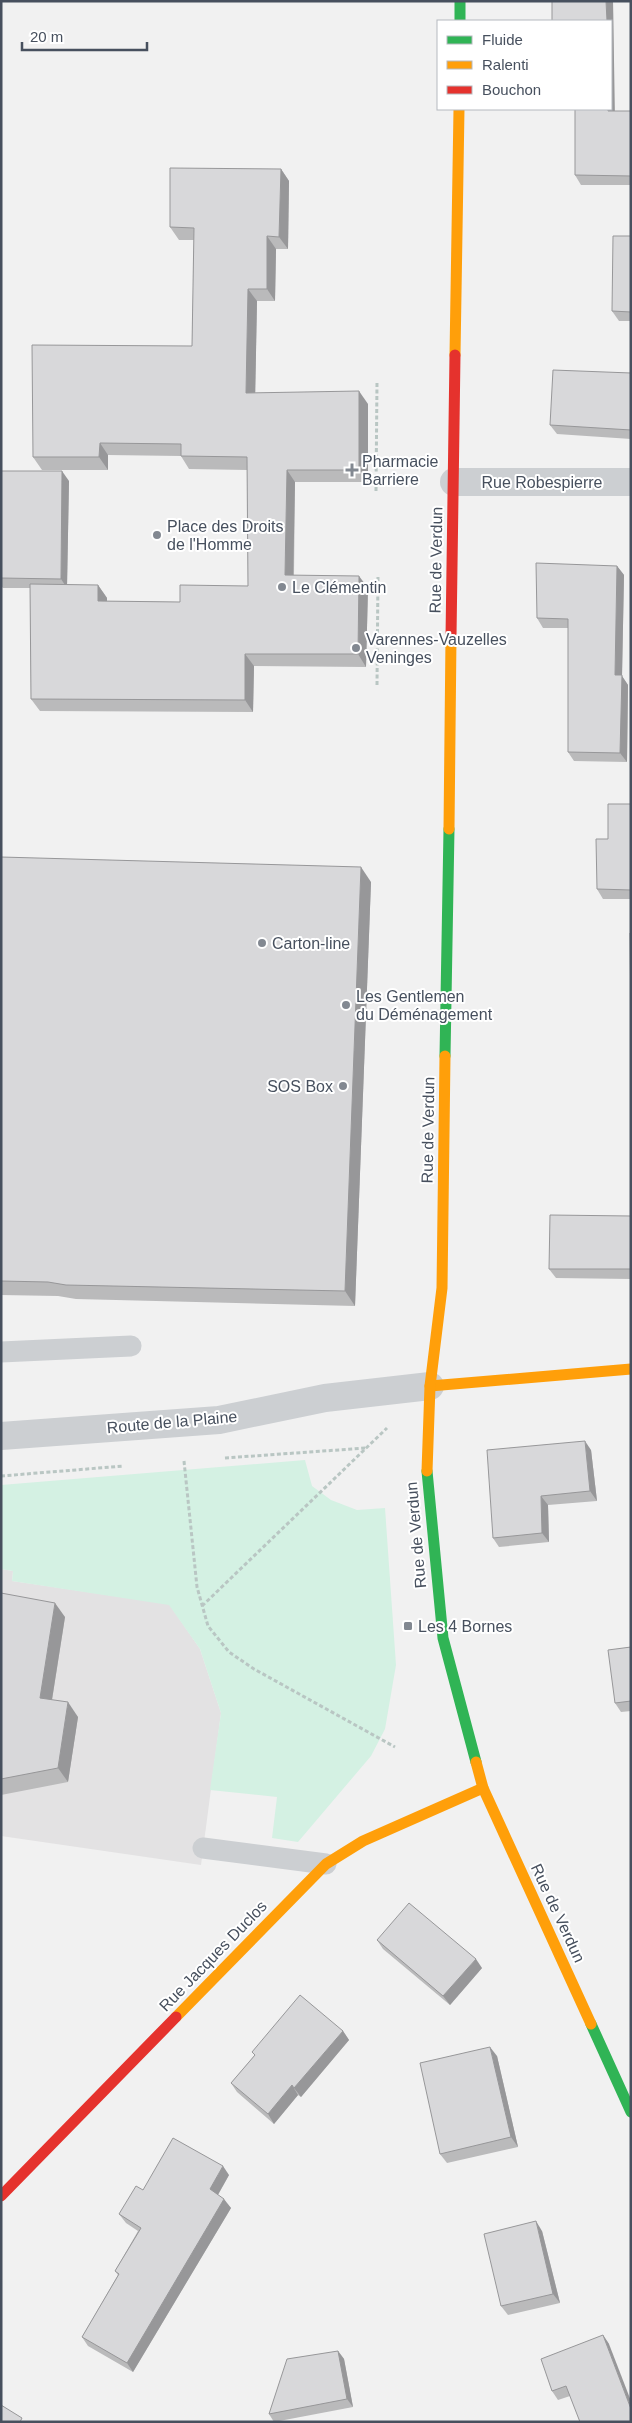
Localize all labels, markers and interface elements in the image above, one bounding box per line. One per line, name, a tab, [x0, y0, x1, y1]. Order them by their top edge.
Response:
scale bar	[22, 20, 148, 52]
legend	[437, 20, 612, 110]
text: 20 m	[30, 28, 63, 45]
text: Fluide	[482, 31, 523, 48]
text: Ralenti	[482, 56, 529, 73]
text: Bouchon	[482, 81, 541, 98]
place label: Pharmacie Barriere	[362, 453, 439, 488]
marker: Pharmacie Barriere	[346, 464, 358, 476]
street label: Rue Robespierre	[482, 474, 603, 491]
street label: Rue de Verdun	[427, 506, 445, 614]
place label: Place des Droits de l'Homme	[167, 518, 284, 553]
marker: Place des Droits de l'Homme	[151, 529, 163, 541]
place label: Le Clémentin	[292, 579, 386, 596]
marker: Le Clémentin	[276, 581, 288, 593]
place label: Varennes-Vauzelles Veninges	[366, 631, 507, 666]
marker: Varennes-Vauzelles Veninges	[350, 642, 362, 654]
place label: Carton-line	[272, 935, 350, 952]
marker: Carton-line	[256, 937, 268, 949]
place label: Les Gentlemen du Déménagement	[356, 988, 493, 1023]
marker: Les Gentlemen du Déménagement	[340, 999, 352, 1011]
street label: Rue de Verdun	[419, 1076, 437, 1184]
place label: SOS Box	[267, 1078, 333, 1095]
marker: SOS Box	[337, 1080, 349, 1092]
street label: Route de la Plaine	[106, 1408, 238, 1436]
street label: Rue de Verdun	[403, 1481, 429, 1589]
place label: Les 4 Bornes	[418, 1618, 512, 1635]
marker: Les 4 Bornes	[402, 1620, 414, 1632]
street label: Rue de Verdun	[528, 1861, 588, 1965]
street label: Rue Jacques Duclos	[156, 1897, 270, 2015]

